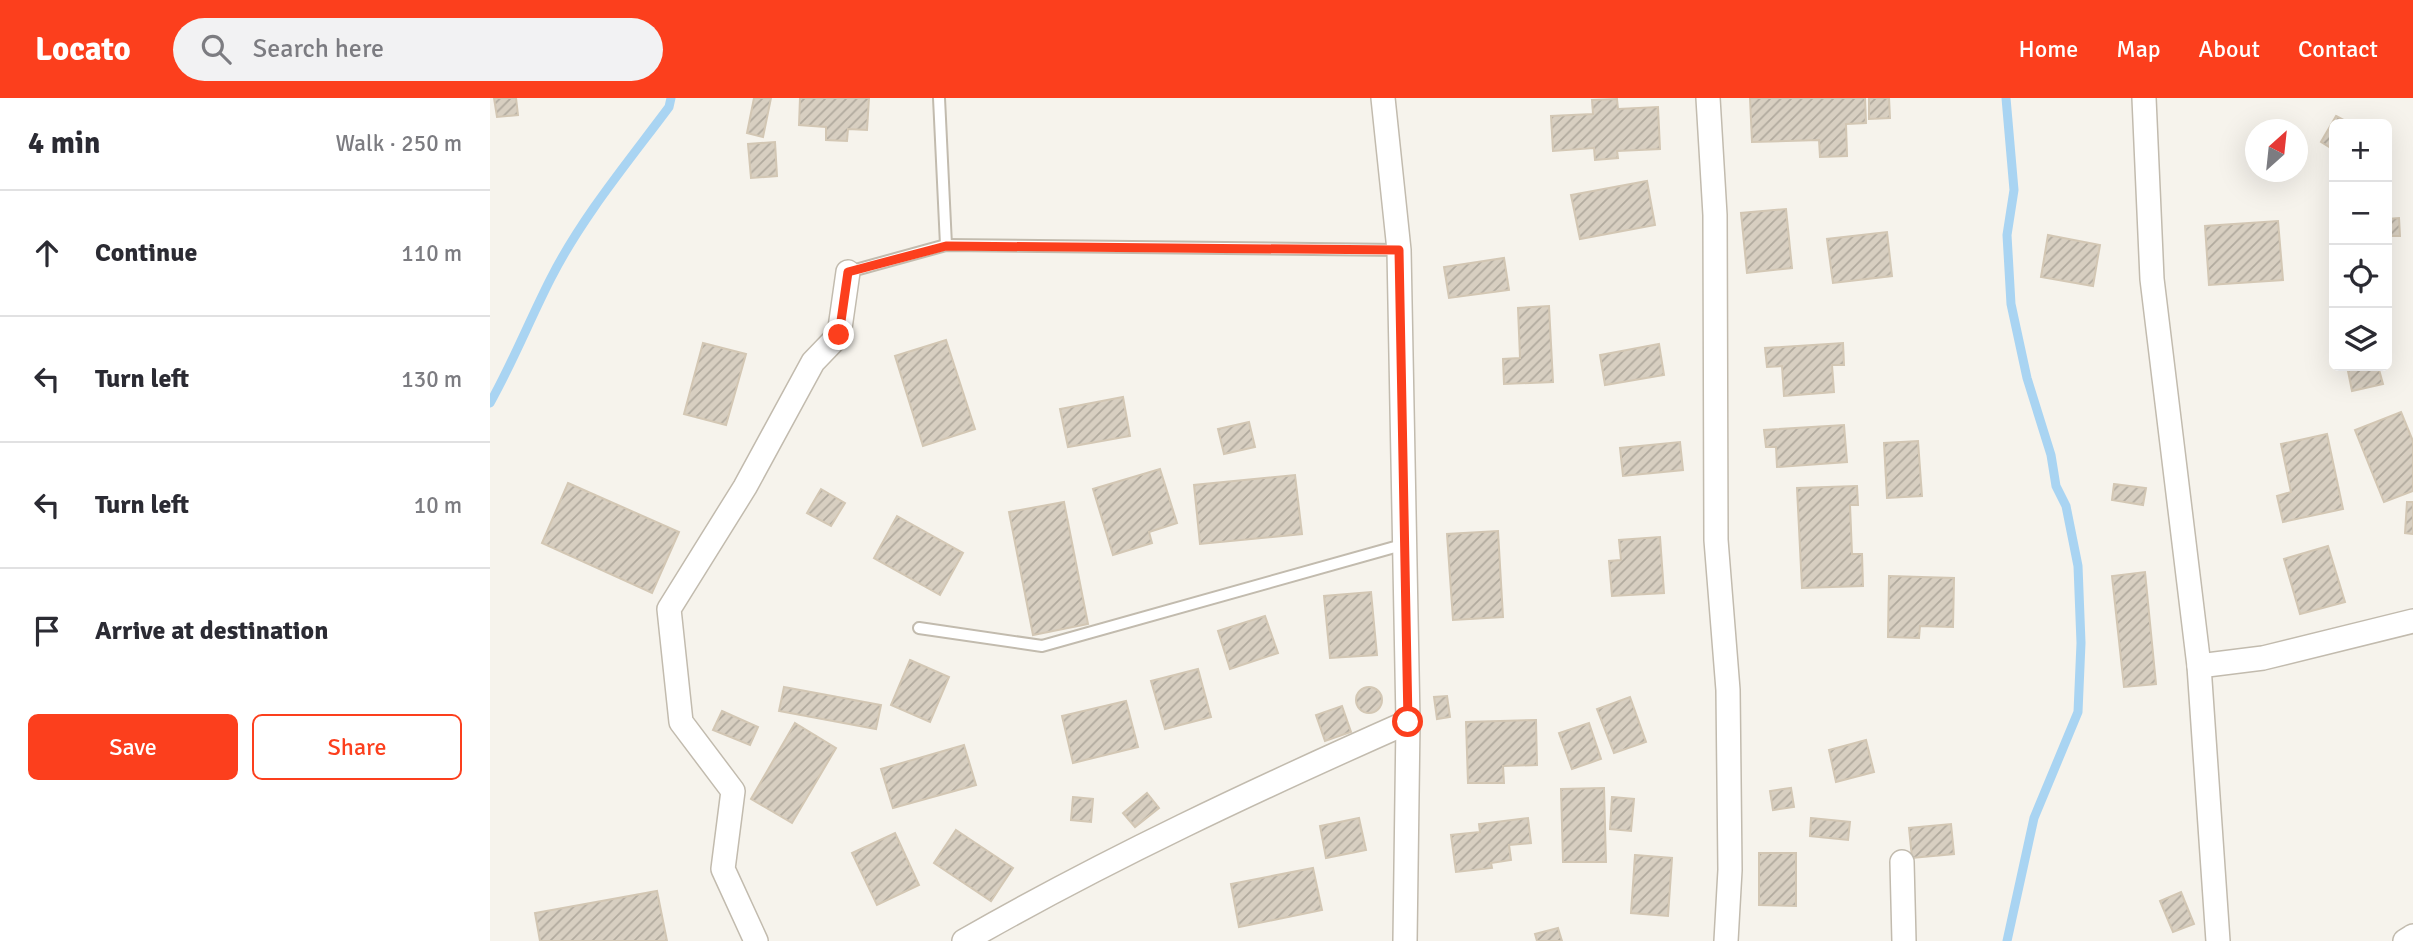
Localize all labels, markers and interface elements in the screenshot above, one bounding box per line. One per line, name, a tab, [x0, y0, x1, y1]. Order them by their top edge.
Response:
search box	[173, 18, 663, 81]
text: Locato	[35, 29, 131, 70]
icon: search	[197, 30, 235, 68]
text: Search here	[253, 33, 384, 65]
text: Home	[2018, 34, 2078, 64]
text: Map	[2116, 34, 2161, 64]
text: About	[2199, 34, 2260, 64]
text: Contact	[2298, 34, 2378, 64]
north arrow	[2245, 119, 2308, 182]
map controls	[2329, 119, 2392, 371]
button: +	[2329, 119, 2392, 182]
text: 4 min	[28, 125, 100, 162]
text: Walk · 250 m	[336, 129, 462, 158]
button: −	[2329, 182, 2392, 245]
icon: ahead	[28, 234, 66, 272]
text: Continue	[95, 237, 197, 269]
text: 110 m	[401, 239, 462, 268]
button: locate	[2329, 245, 2392, 308]
button: layers	[2329, 308, 2392, 371]
route end	[823, 319, 854, 350]
icon: left	[28, 360, 66, 398]
text: Turn left	[95, 363, 189, 395]
text: 130 m	[401, 365, 462, 394]
icon: left	[28, 486, 66, 524]
text: Turn left	[95, 489, 189, 521]
text: 10 m	[414, 491, 462, 520]
icon: arrive	[28, 612, 66, 650]
text: Arrive at destination	[95, 615, 328, 647]
route start	[1392, 706, 1423, 737]
button: Save	[28, 714, 238, 780]
button: Share	[252, 714, 462, 780]

